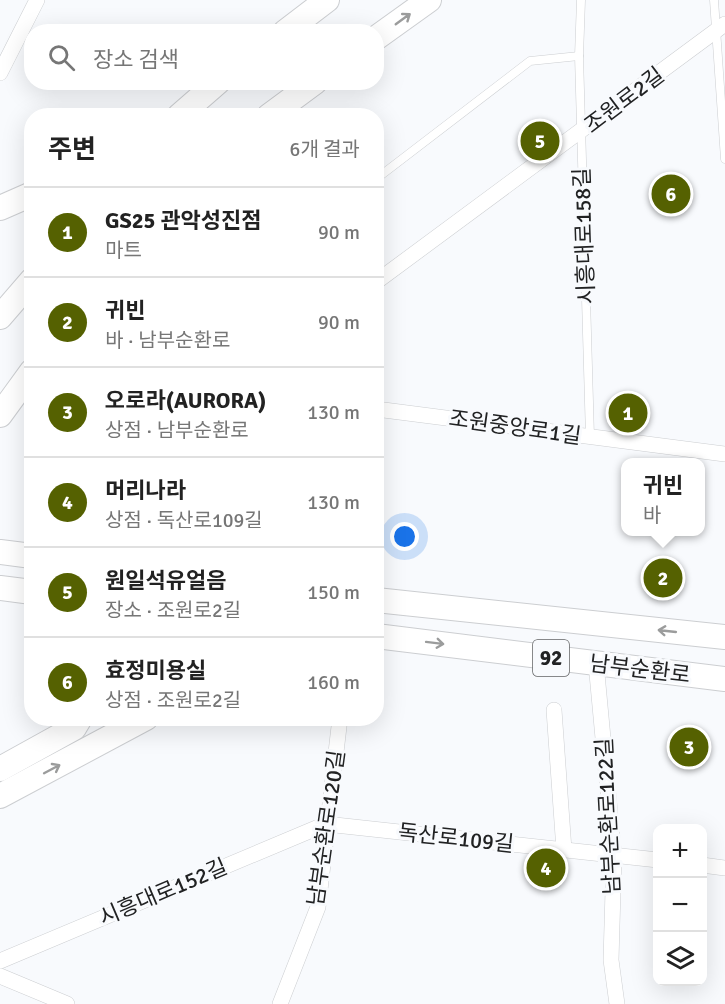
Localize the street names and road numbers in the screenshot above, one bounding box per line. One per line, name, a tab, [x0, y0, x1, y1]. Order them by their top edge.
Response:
street label: 조원로2길	[579, 61, 669, 139]
street label: 시흥대로158길	[568, 167, 600, 305]
street label: 조원중앙로1길	[447, 404, 583, 450]
road number: 92	[533, 640, 569, 676]
street label: 남부순환로	[588, 649, 692, 689]
street label: 남부순환로122길	[590, 737, 626, 895]
street label: 남부순환로120길	[302, 748, 350, 908]
street label: 독산로109길	[397, 818, 515, 858]
street label: 시흥대로152길	[95, 853, 231, 931]

